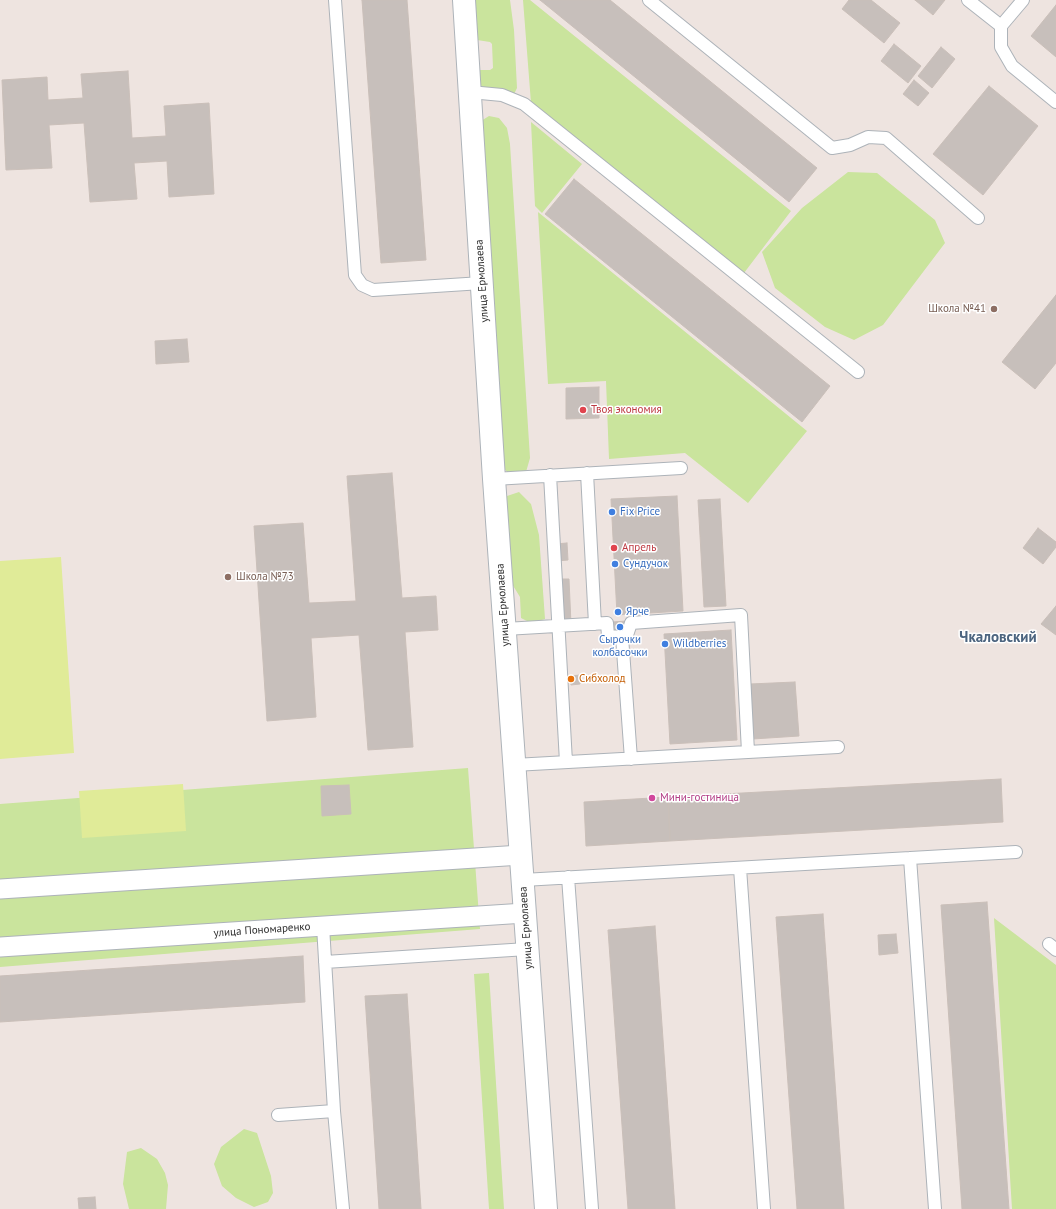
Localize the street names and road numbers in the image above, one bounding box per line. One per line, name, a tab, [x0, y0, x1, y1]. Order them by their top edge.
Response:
street label: улица Ермолаева	[473, 239, 491, 323]
street label: улица Ермолаева	[494, 563, 512, 647]
street label: улица Ермолаева	[517, 886, 535, 970]
street label: улица Пономаренко	[213, 920, 311, 940]

